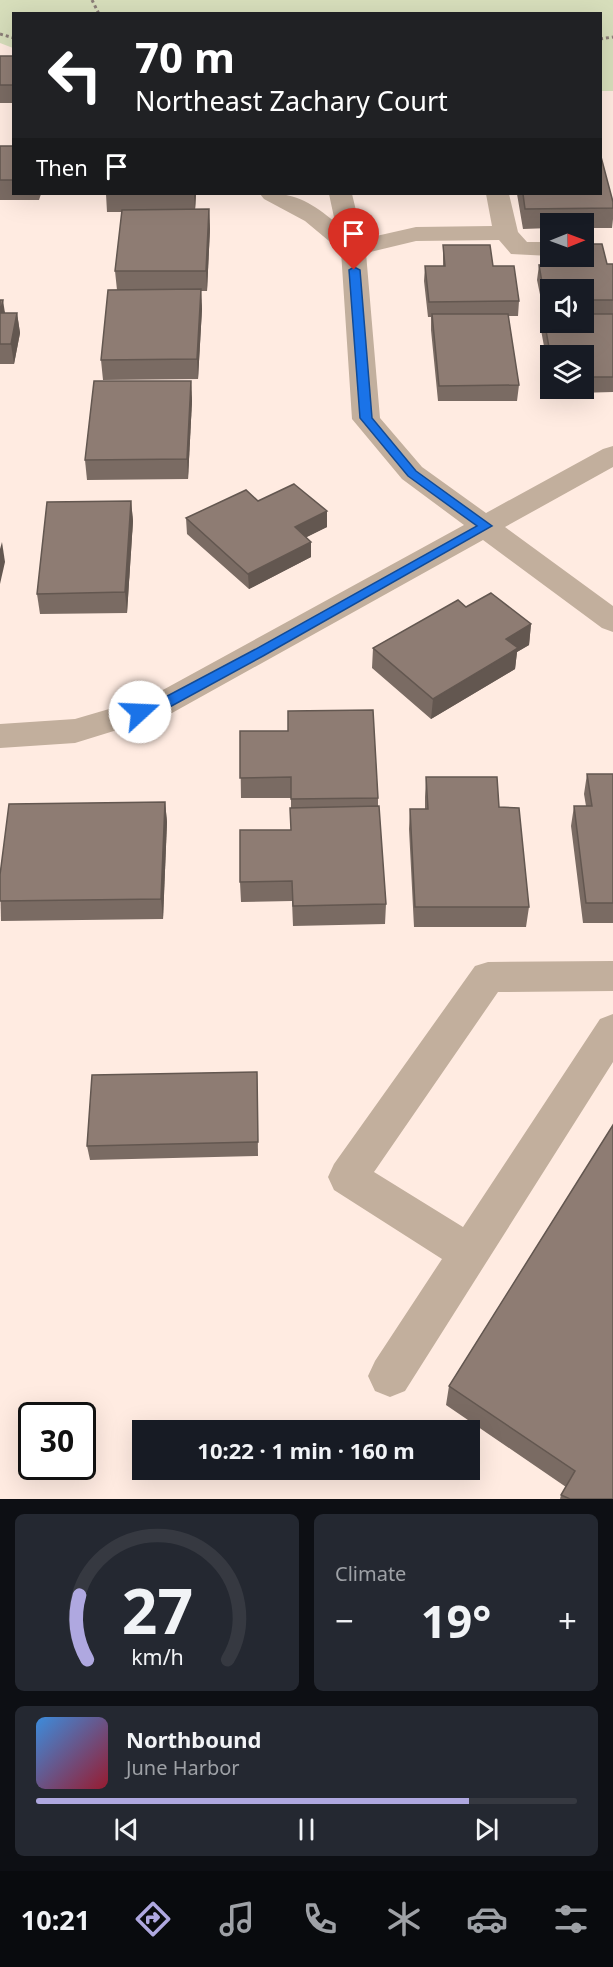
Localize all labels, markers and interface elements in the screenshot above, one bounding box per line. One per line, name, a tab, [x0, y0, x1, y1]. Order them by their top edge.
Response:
text: 70 m	[135, 28, 235, 85]
icon: left	[36, 36, 114, 114]
text: Northeast Zachary Court	[135, 82, 448, 119]
icon: arrive	[100, 150, 133, 183]
text: Then	[36, 152, 88, 182]
pin	[328, 208, 379, 270]
north arrow	[540, 213, 594, 267]
map controls	[540, 213, 594, 399]
icon: arrive	[337, 217, 370, 250]
button: sound	[540, 279, 594, 333]
button: layers	[540, 345, 594, 399]
position arrow	[108, 680, 172, 744]
speed limit sign: 30	[18, 1402, 96, 1480]
text: 10:22 · 1 min · 160 m	[197, 1435, 415, 1465]
text: Climate	[335, 1560, 406, 1587]
text: 27	[121, 1567, 193, 1652]
text: 19°	[421, 1590, 491, 1651]
text: −	[335, 1598, 354, 1643]
text: +	[558, 1598, 577, 1643]
text: km/h	[131, 1642, 183, 1671]
text: Northbound	[126, 1724, 261, 1754]
text: June Harbor	[126, 1754, 240, 1781]
icon: previous	[110, 1813, 143, 1846]
icon: pause	[290, 1813, 323, 1846]
icon: next	[470, 1813, 503, 1846]
icon: directions	[132, 1898, 174, 1940]
icon: music	[216, 1898, 258, 1940]
icon: phone	[299, 1898, 341, 1940]
icon: climate	[383, 1898, 425, 1940]
icon: car	[466, 1898, 508, 1940]
icon: filters	[550, 1898, 592, 1940]
text: 10:21	[21, 1901, 90, 1938]

